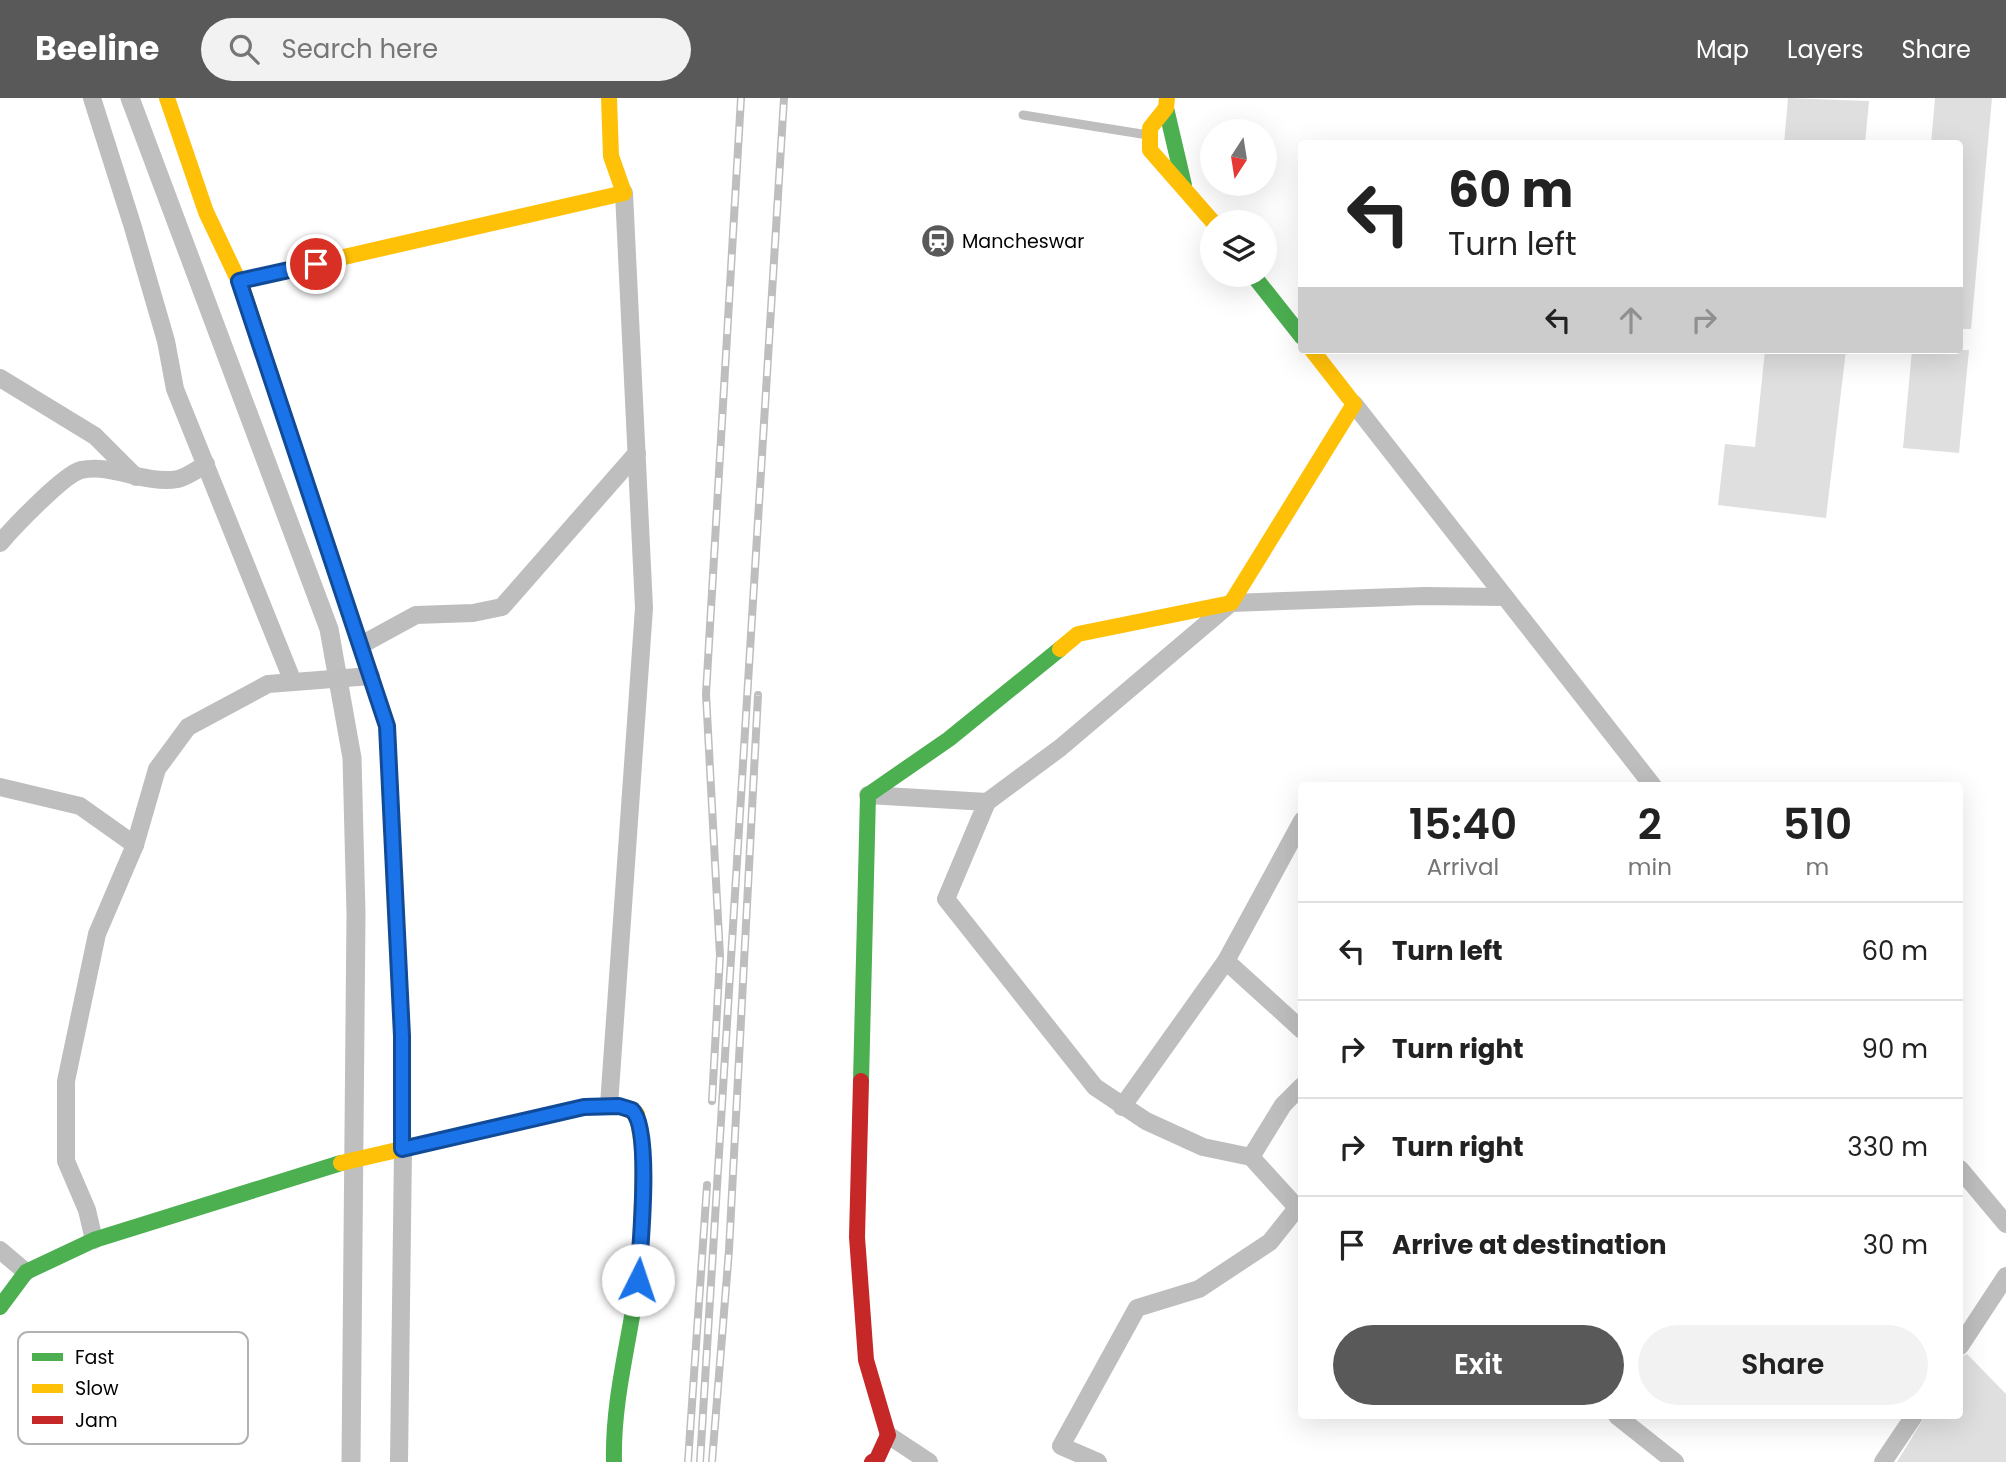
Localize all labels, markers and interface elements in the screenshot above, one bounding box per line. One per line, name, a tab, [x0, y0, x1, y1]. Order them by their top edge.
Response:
search box	[201, 18, 691, 81]
text: Beeline	[35, 25, 159, 72]
icon: search	[225, 30, 263, 68]
text: Search here	[281, 31, 438, 67]
text: Map	[1696, 33, 1749, 66]
text: Layers	[1787, 33, 1863, 66]
text: Share	[1901, 33, 1971, 66]
north arrow	[1200, 119, 1278, 196]
map controls	[1200, 119, 1277, 287]
text: 60 m	[1448, 156, 1573, 224]
icon: left	[1333, 168, 1424, 259]
button: layers	[1200, 210, 1277, 287]
text: Turn left	[1448, 221, 1577, 266]
station icon: Mancheswar	[919, 222, 957, 260]
place label: Mancheswar	[962, 228, 1084, 255]
pin	[286, 234, 346, 294]
icon: arrive	[297, 245, 335, 283]
icon: left	[1539, 301, 1577, 339]
icon: ahead	[1612, 301, 1650, 339]
icon: right	[1685, 301, 1723, 339]
text: 15:40	[1409, 795, 1517, 854]
text: 2	[1638, 795, 1662, 854]
text: 510	[1783, 795, 1852, 854]
text: Arrival	[1427, 851, 1499, 883]
text: min	[1628, 851, 1672, 883]
text: m	[1806, 851, 1829, 883]
icon: left	[1333, 932, 1371, 970]
text: Turn left	[1392, 933, 1503, 969]
text: 60 m	[1861, 933, 1928, 969]
icon: right	[1333, 1030, 1371, 1068]
text: Turn right	[1392, 1031, 1524, 1067]
text: 90 m	[1862, 1031, 1928, 1067]
icon: right	[1333, 1128, 1371, 1166]
text: Turn right	[1392, 1129, 1524, 1165]
text: 330 m	[1847, 1129, 1928, 1165]
icon: arrive	[1333, 1226, 1371, 1264]
text: Arrive at destination	[1392, 1227, 1667, 1263]
text: 30 m	[1863, 1227, 1928, 1263]
position arrow	[601, 1243, 675, 1317]
button: Exit	[1333, 1325, 1624, 1405]
button: Share	[1638, 1325, 1928, 1405]
legend	[18, 1332, 248, 1444]
text: Fast	[75, 1344, 114, 1371]
text: Slow	[75, 1375, 119, 1402]
text: Jam	[75, 1407, 117, 1434]

